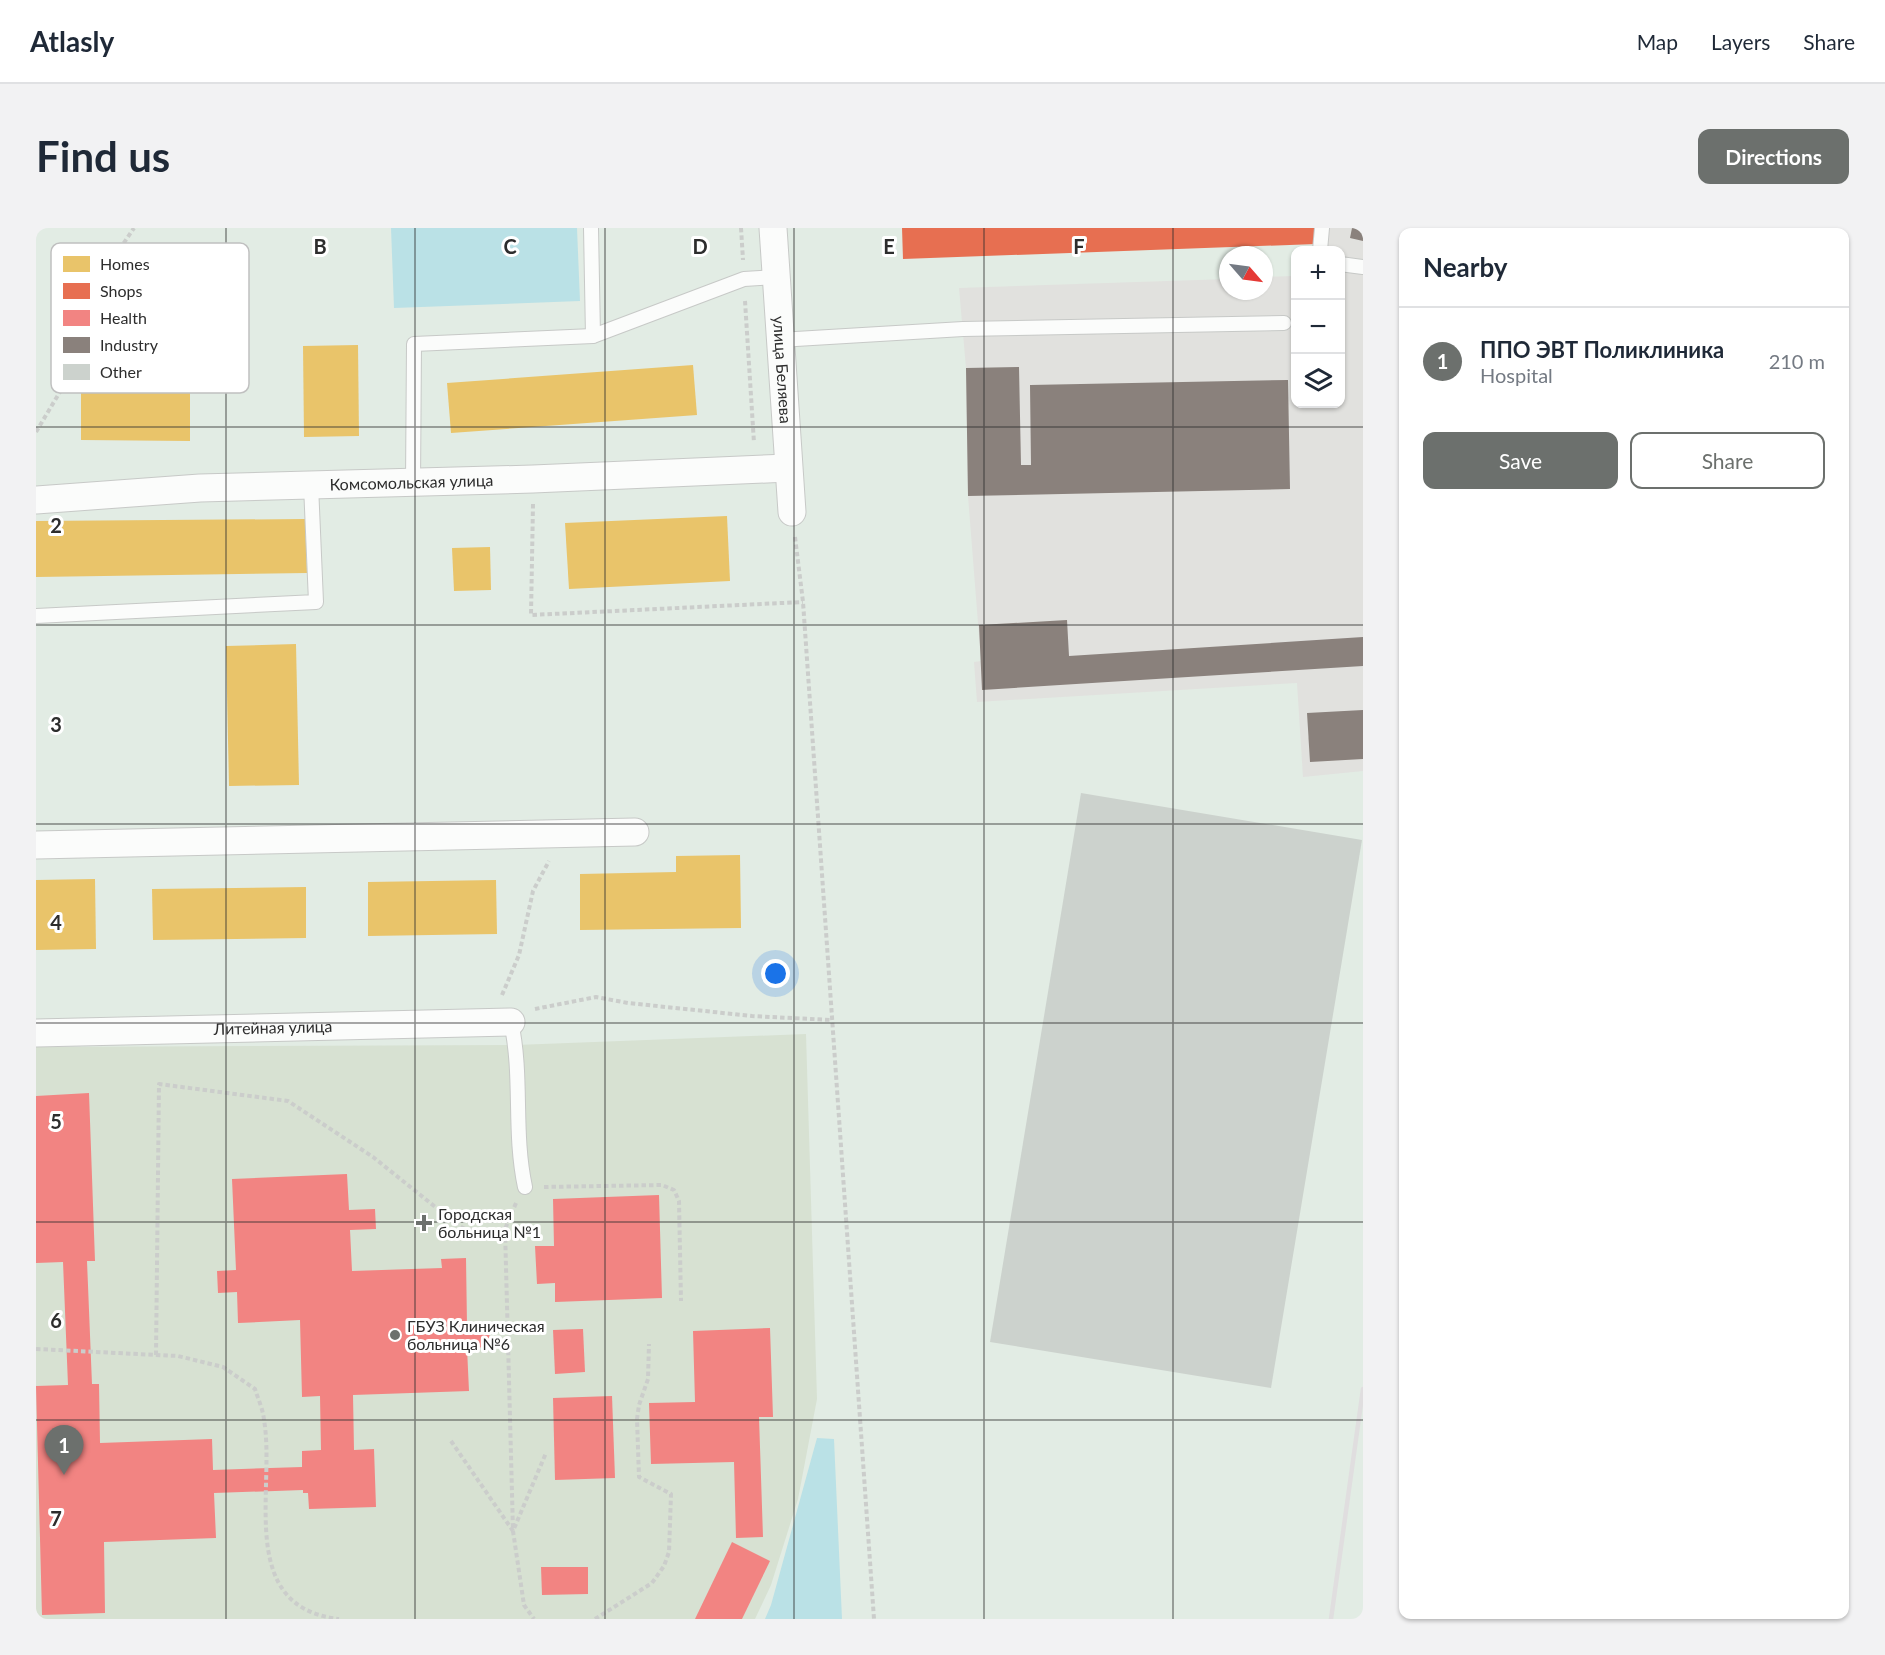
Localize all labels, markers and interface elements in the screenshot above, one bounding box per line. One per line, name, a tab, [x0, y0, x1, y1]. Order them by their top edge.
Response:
text: Atlasly	[30, 24, 114, 58]
text: Map	[1637, 29, 1678, 54]
text: Layers	[1711, 29, 1770, 54]
text: Share	[1803, 29, 1855, 54]
button: Directions	[1698, 129, 1849, 184]
text: Find us	[36, 131, 170, 181]
text: B	[313, 234, 327, 258]
text: C	[503, 234, 517, 258]
text: D	[692, 234, 708, 258]
text: E	[883, 234, 895, 258]
text: F	[1073, 234, 1085, 258]
legend	[51, 243, 249, 393]
north arrow	[1219, 246, 1273, 300]
map controls	[1291, 246, 1345, 408]
button: +	[1291, 246, 1345, 300]
text: Nearby	[1423, 251, 1508, 283]
text: Homes	[100, 254, 150, 273]
text: Shops	[100, 281, 143, 300]
button: −	[1291, 300, 1345, 354]
text: Health	[100, 308, 147, 327]
street label: улица Беляева	[770, 315, 796, 424]
text: Industry	[100, 335, 159, 354]
text: ППО ЭВТ Поликлиника	[1480, 336, 1724, 363]
text: 1	[1437, 349, 1448, 373]
text: 210 m	[1769, 349, 1825, 373]
button: layers	[1291, 354, 1345, 408]
text: Other	[100, 362, 142, 381]
text: Hospital	[1480, 363, 1553, 387]
button: Save	[1423, 432, 1618, 489]
button: Share	[1630, 432, 1825, 489]
street label: Комсомольская улица	[329, 470, 494, 493]
text: 2	[50, 513, 62, 537]
text: 3	[50, 712, 62, 736]
text: 4	[50, 910, 62, 934]
your location	[761, 959, 790, 988]
street label: Литейная улица	[212, 1016, 333, 1038]
text: 5	[50, 1109, 62, 1133]
place label: Городская больница №1	[438, 1204, 541, 1241]
marker: Городская больница №1	[415, 1214, 433, 1232]
text: 6	[50, 1308, 62, 1332]
place label: ГБУЗ Клиническая больница №6	[407, 1316, 545, 1353]
marker: ГБУЗ Клиническая больница №6	[388, 1328, 402, 1342]
pin: 1	[45, 1426, 84, 1475]
text: 7	[50, 1506, 62, 1530]

